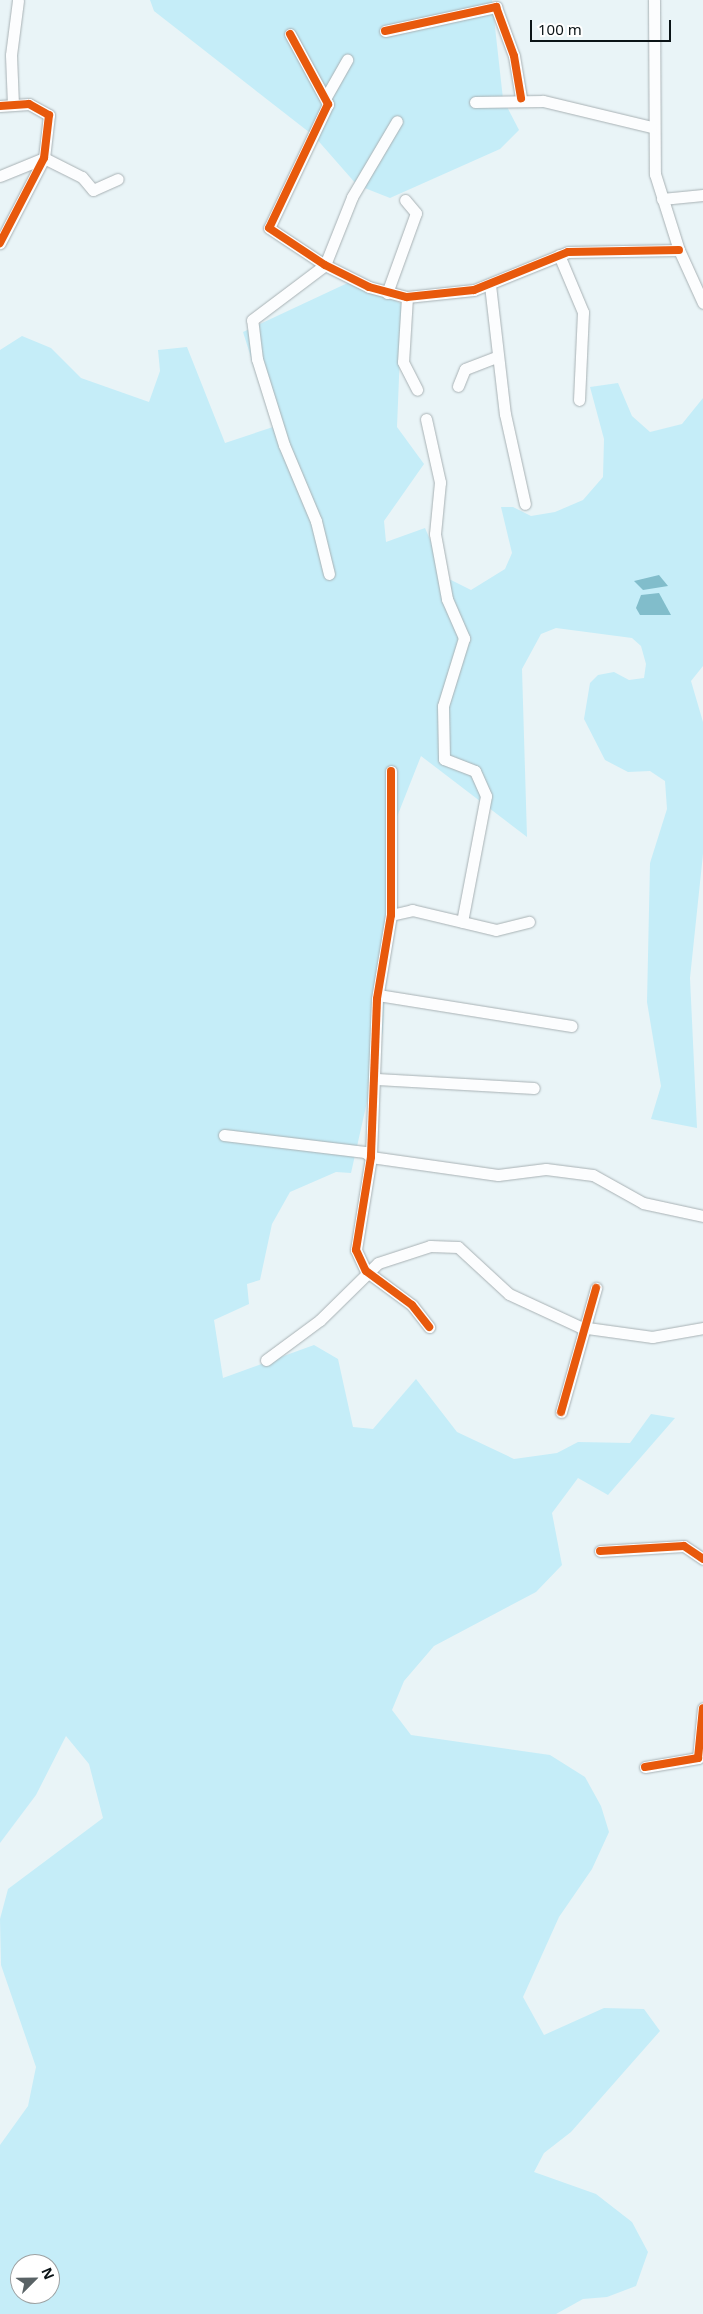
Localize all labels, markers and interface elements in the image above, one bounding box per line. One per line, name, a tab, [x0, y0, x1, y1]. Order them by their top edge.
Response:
scale bar	[533, 10, 674, 42]
text: 100 m	[538, 19, 582, 39]
north arrow	[10, 2254, 60, 2304]
text: N	[37, 2264, 59, 2282]

